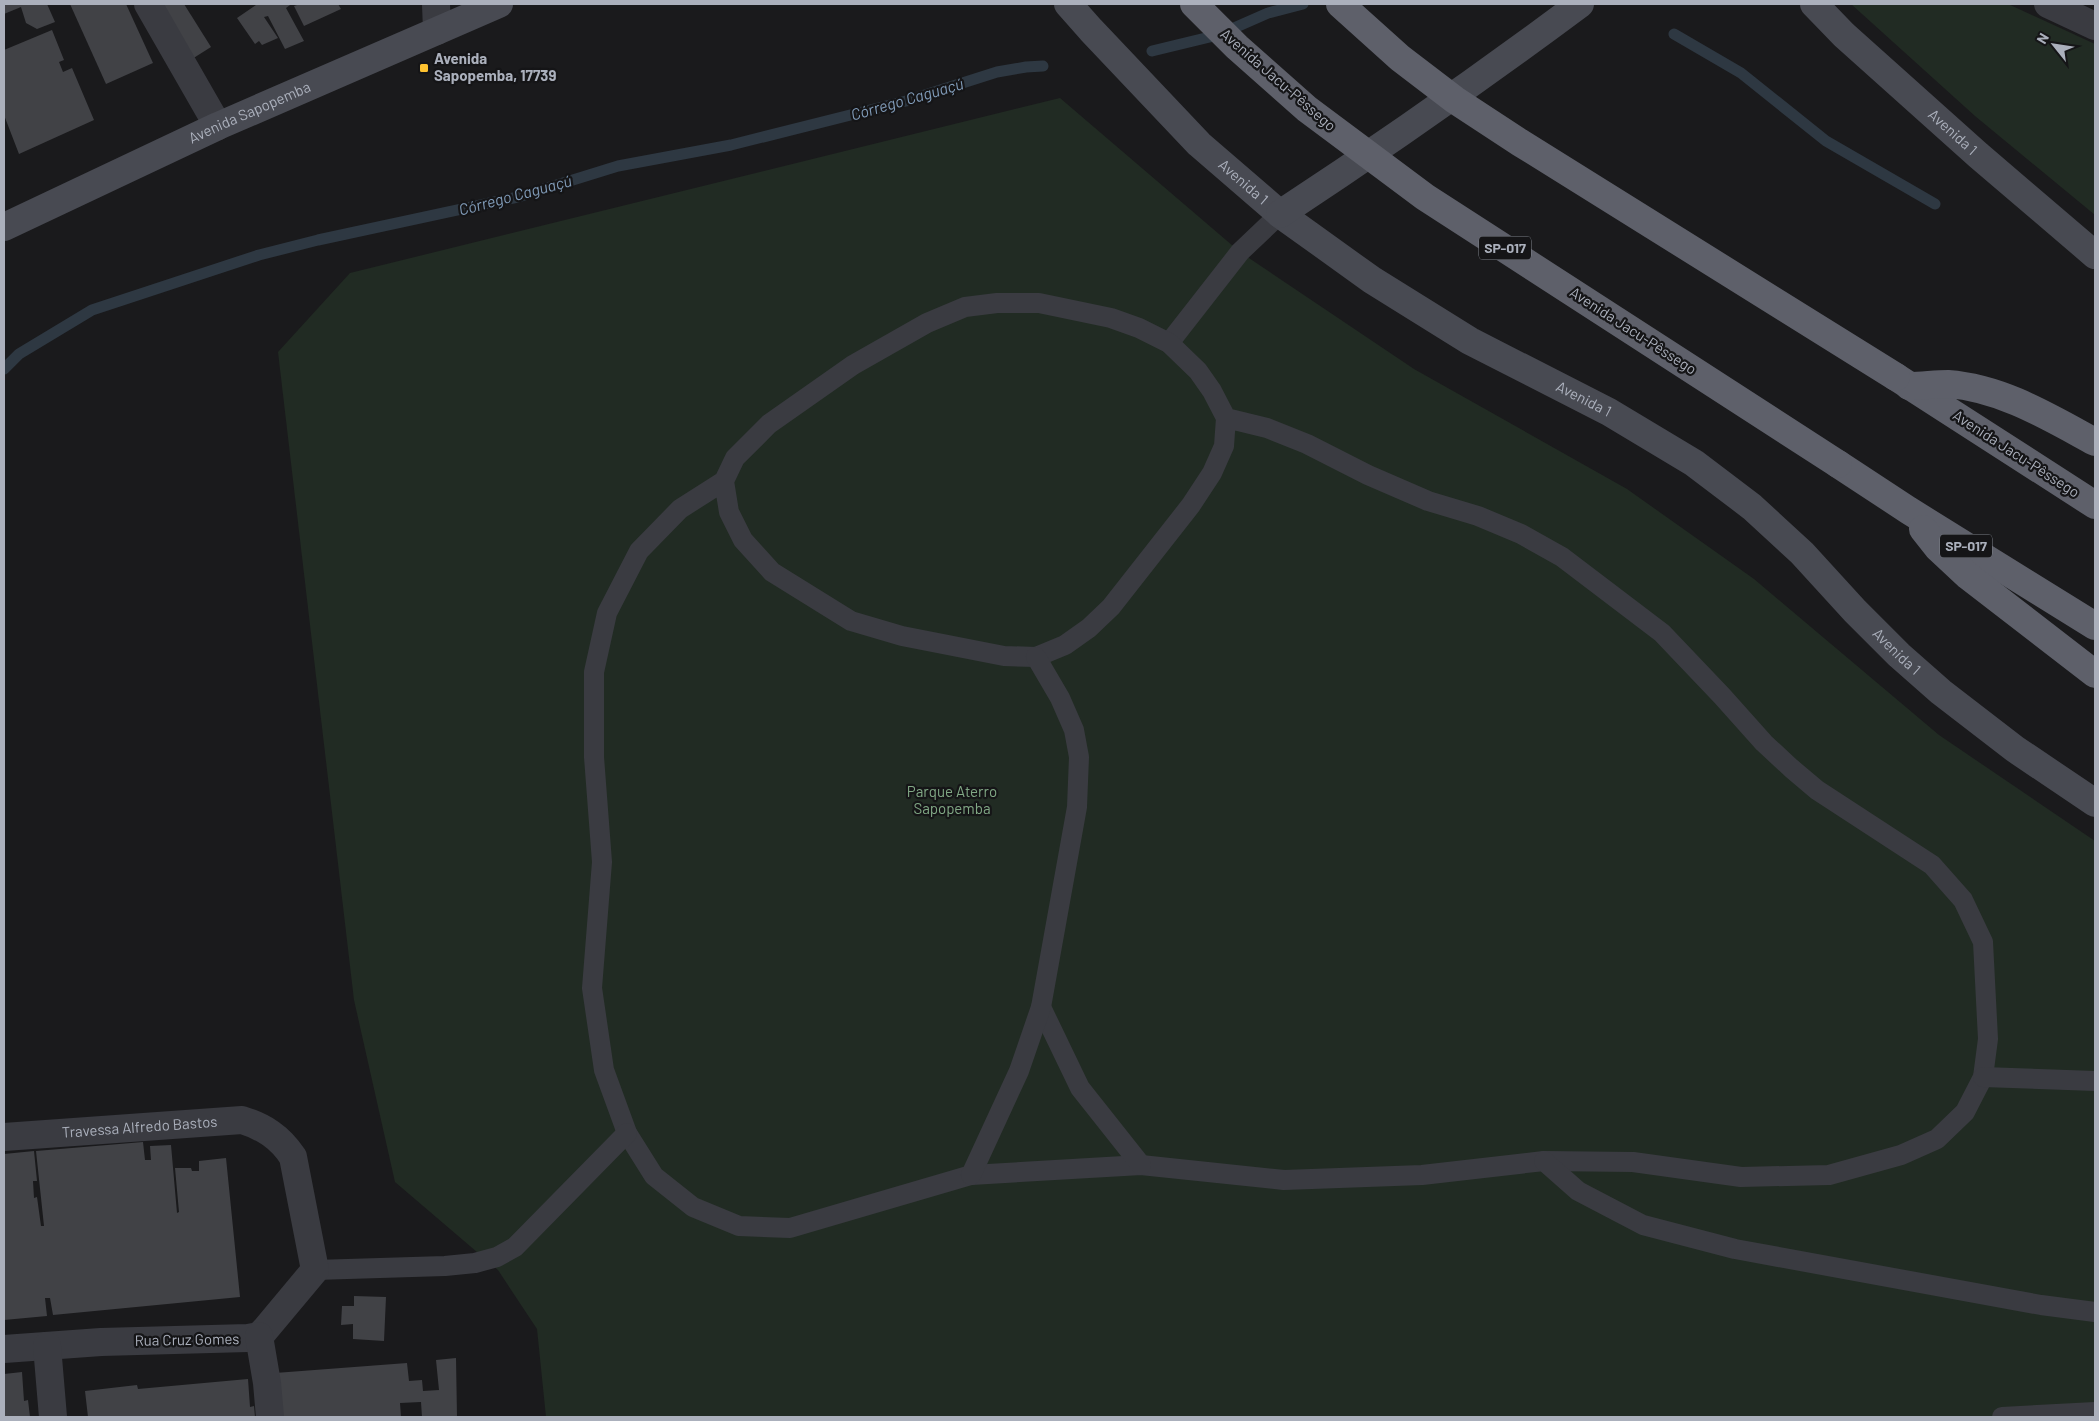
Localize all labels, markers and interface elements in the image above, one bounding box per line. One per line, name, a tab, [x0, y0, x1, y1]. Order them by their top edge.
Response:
north arrow	[2029, 20, 2079, 70]
street label: Avenida Jacu-Pêssego	[1217, 24, 1340, 134]
text: N	[2033, 30, 2052, 47]
place label: Avenida Sapopemba, 17739	[434, 49, 556, 84]
marker: Avenida Sapopemba, 17739	[418, 62, 430, 74]
water label: Córrego Caguaçú	[848, 73, 965, 124]
street label: Avenida Sapopemba	[185, 77, 313, 147]
street label: Avenida 1	[1925, 105, 1982, 158]
street label: Avenida 1	[1215, 155, 1272, 208]
water label: Córrego Caguaçú	[456, 170, 574, 219]
road number: SP-017	[1479, 237, 1531, 260]
street label: Avenida Jacu-Pêssego	[1567, 283, 1700, 378]
street label: Avenida 1	[1553, 377, 1615, 420]
street label: Avenida Jacu-Pêssego	[1950, 406, 2083, 501]
road number: SP-017	[1940, 534, 1992, 558]
street label: Avenida 1	[1869, 624, 1925, 678]
park label: Parque Aterro Sapopemba	[907, 782, 997, 817]
street label: Travessa Alfredo Bastos	[61, 1112, 218, 1141]
street label: Rua Cruz Gomes	[134, 1329, 240, 1349]

